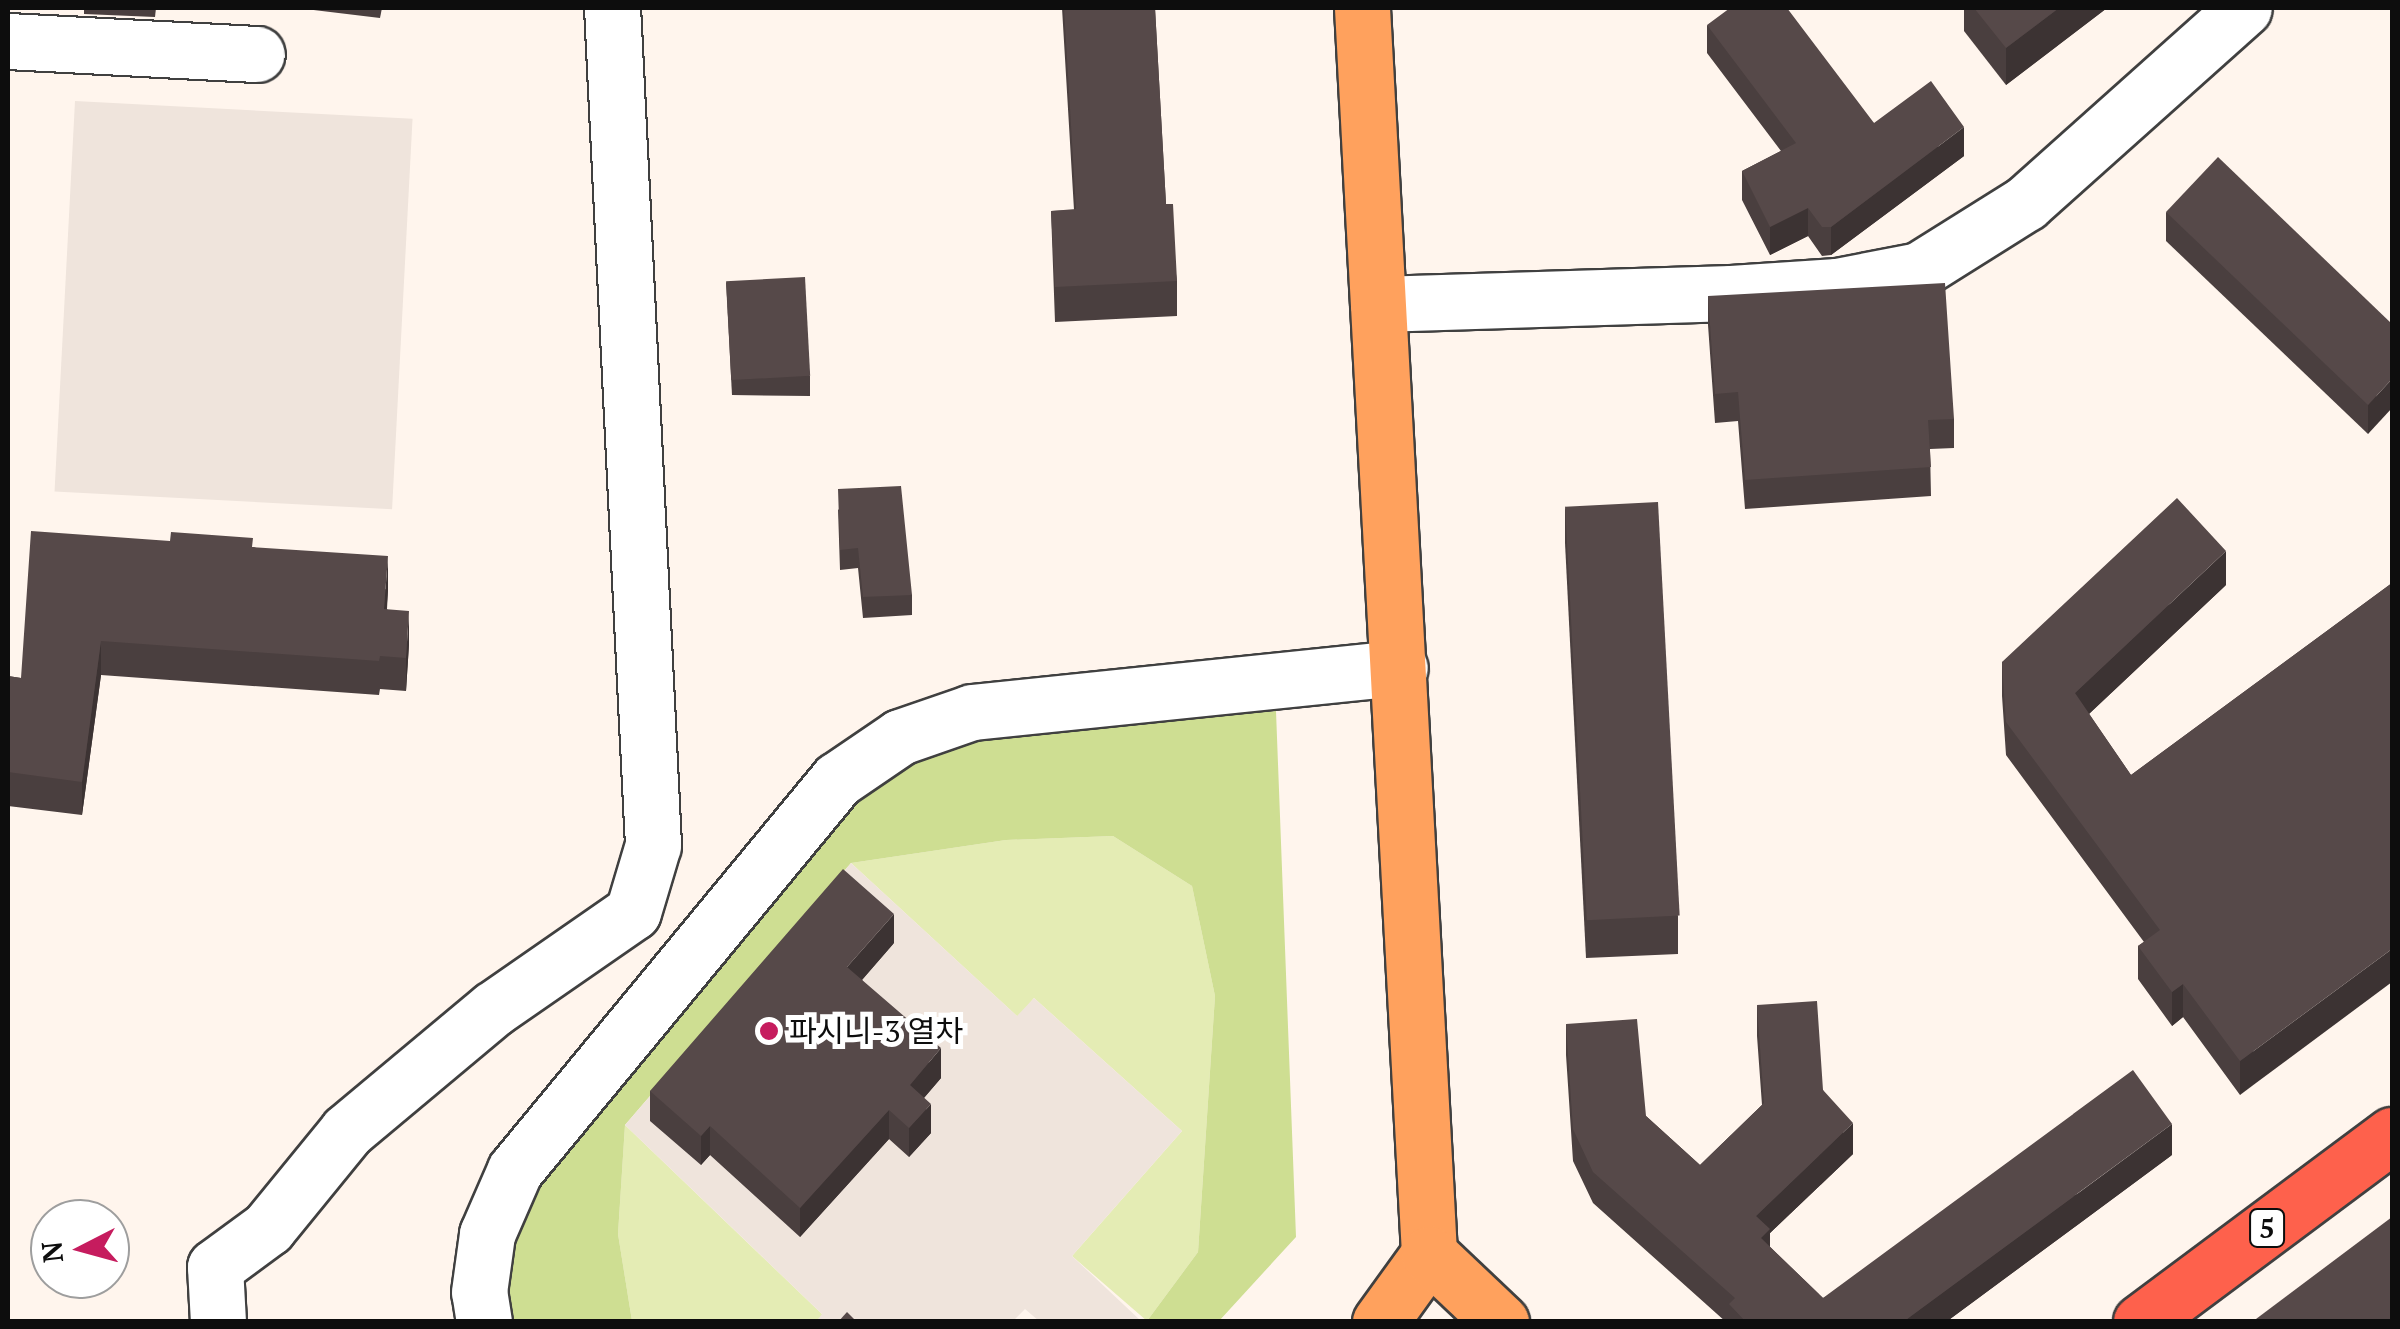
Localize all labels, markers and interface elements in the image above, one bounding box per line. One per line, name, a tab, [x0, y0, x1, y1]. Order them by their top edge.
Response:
place label: 파시니-3 열차	[789, 1013, 963, 1049]
marker: 파시니-3 열차	[758, 1020, 780, 1042]
north arrow	[30, 1199, 130, 1299]
road number: 5	[2247, 1205, 2287, 1251]
text: N	[32, 1239, 71, 1264]

